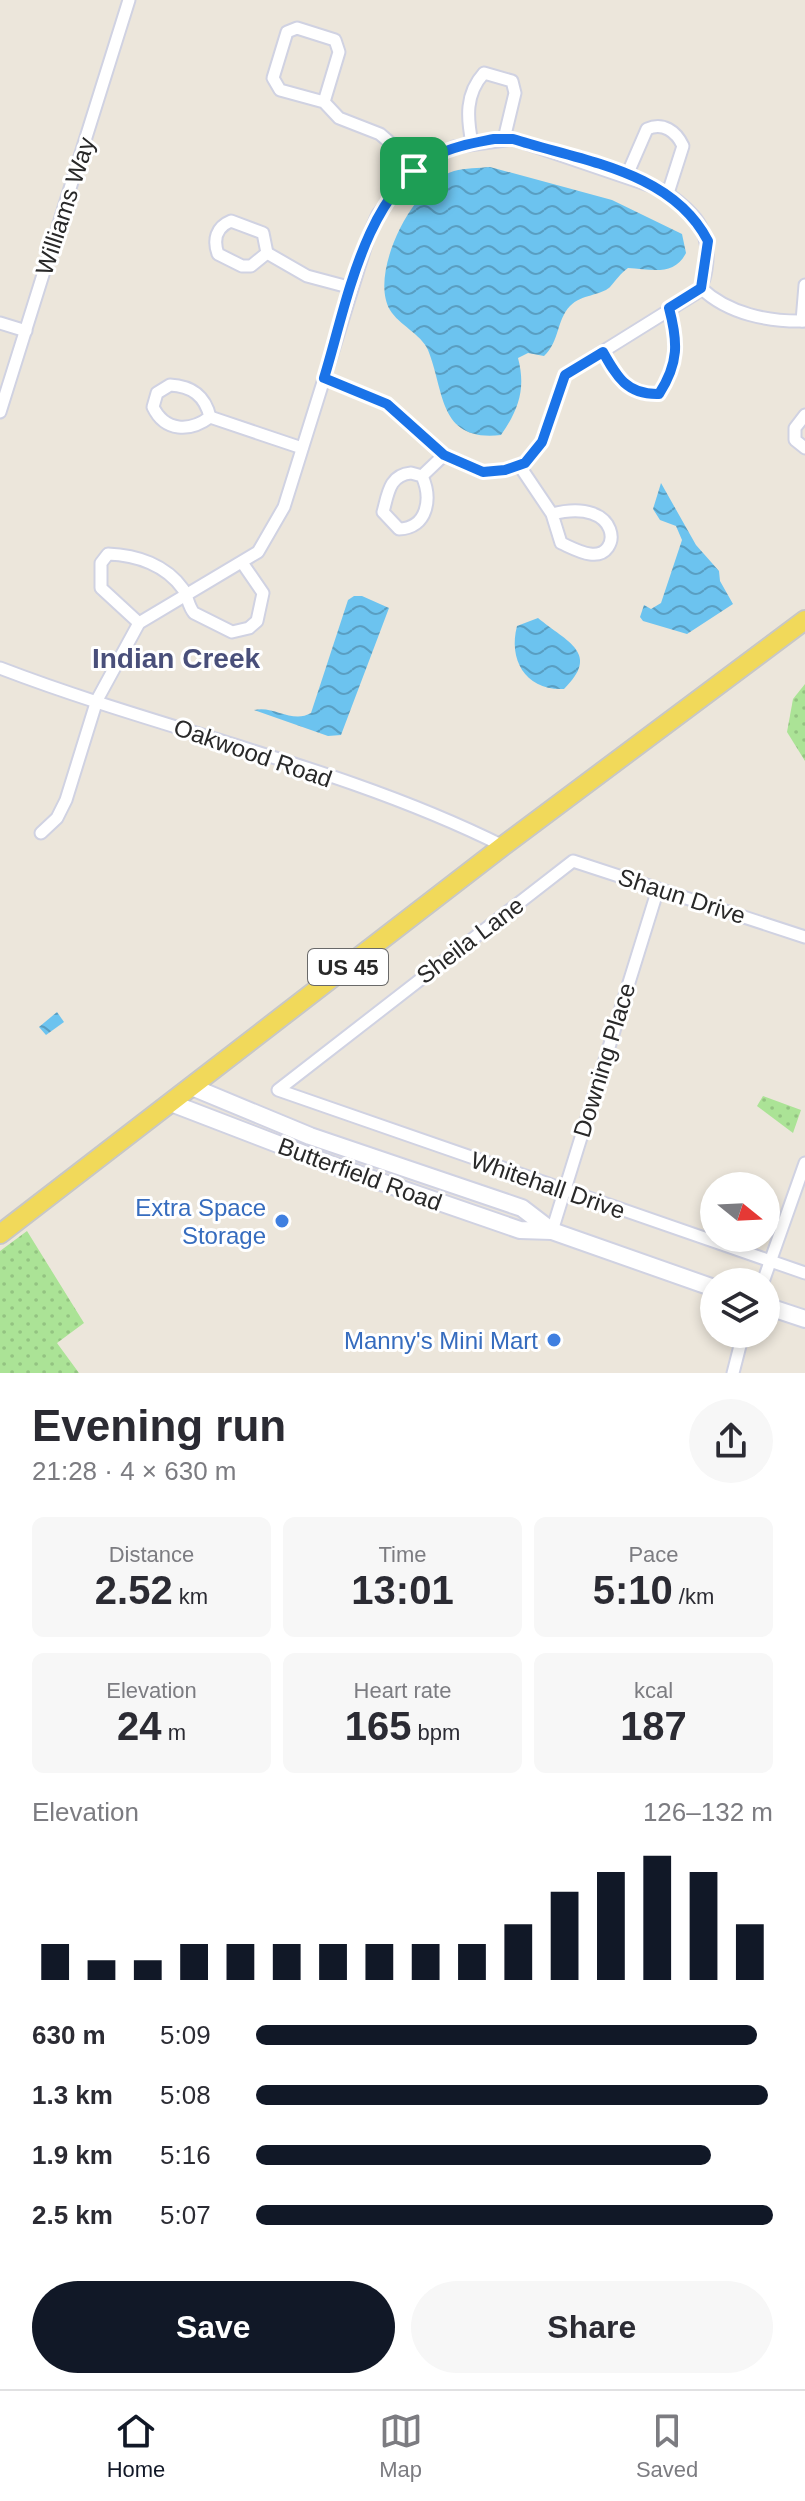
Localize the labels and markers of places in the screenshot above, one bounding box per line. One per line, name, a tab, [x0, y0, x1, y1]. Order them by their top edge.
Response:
pin	[380, 137, 448, 205]
place label: Extra Space Storage	[135, 1194, 266, 1249]
marker: Extra Space Storage	[273, 1212, 291, 1230]
place label: Manny's Mini Mart	[344, 1327, 538, 1354]
marker: Manny's Mini Mart	[545, 1331, 563, 1349]

